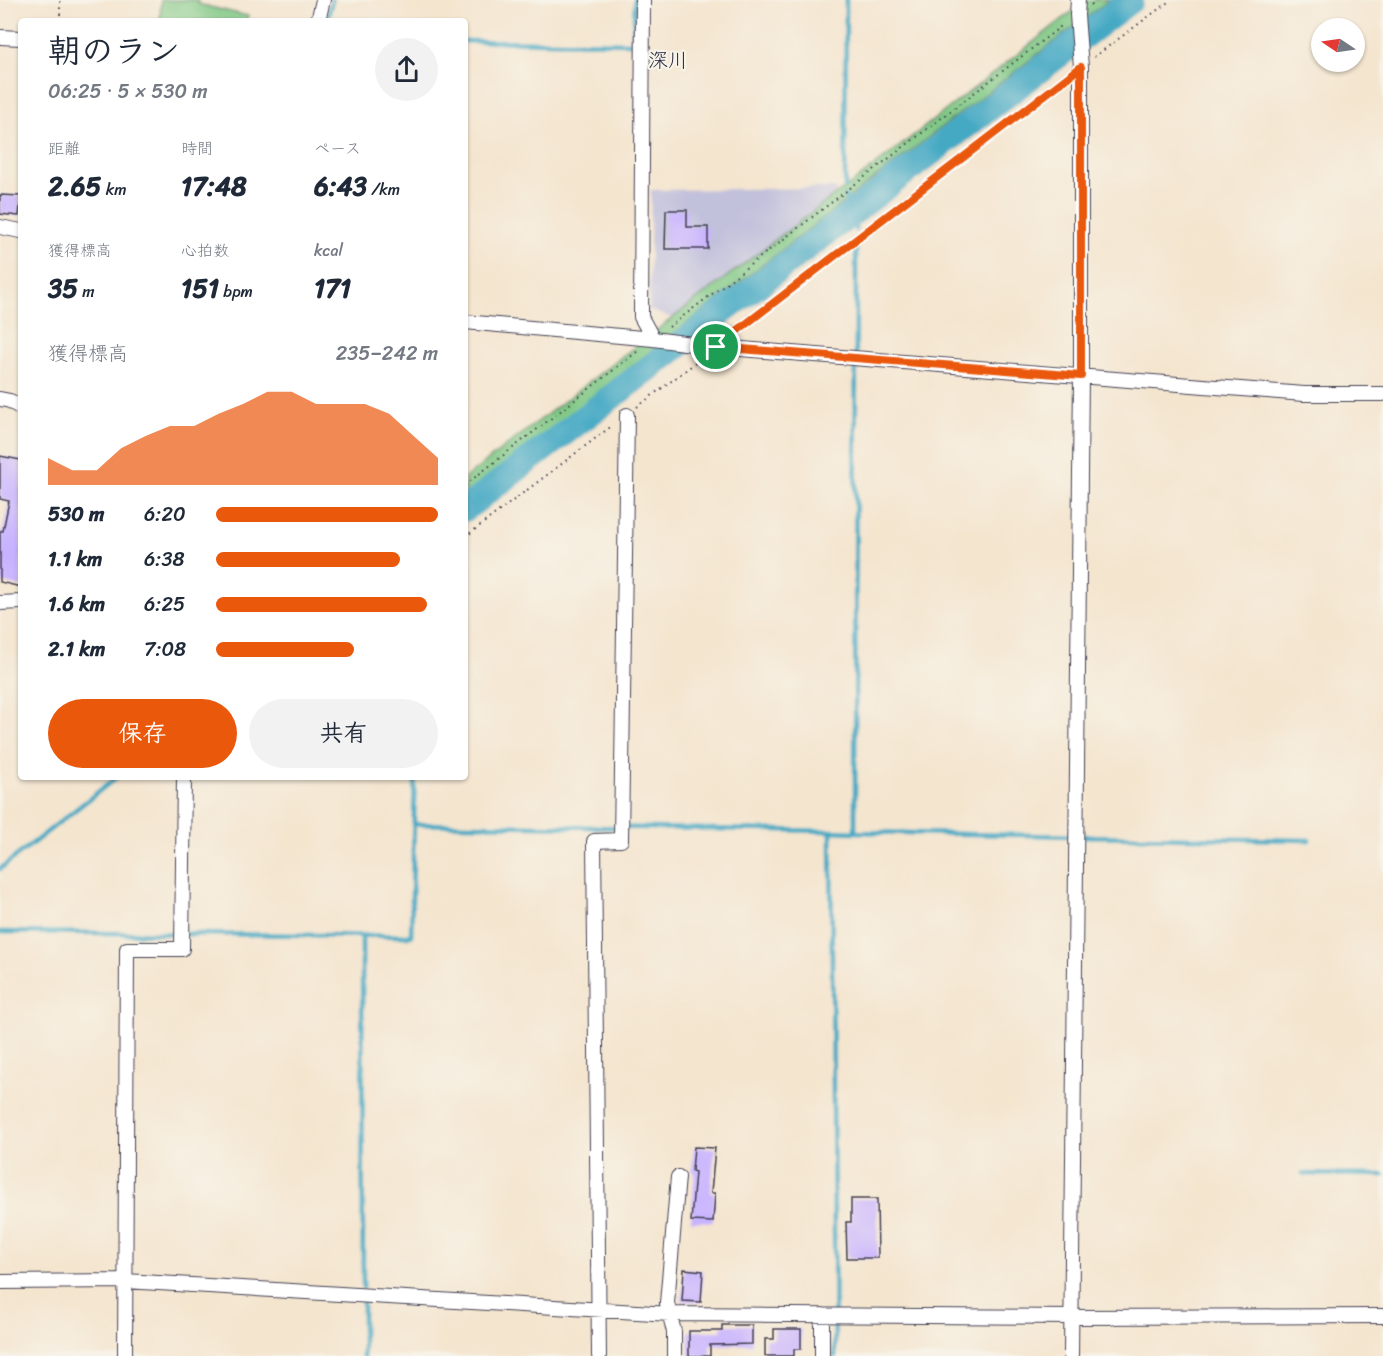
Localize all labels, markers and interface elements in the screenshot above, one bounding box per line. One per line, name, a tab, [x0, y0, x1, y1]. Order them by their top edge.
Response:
north arrow	[1311, 18, 1365, 72]
map controls	[1311, 18, 1365, 72]
text: 朝のラン	[48, 22, 180, 80]
button: share	[375, 38, 438, 101]
district label: 深川	[648, 43, 688, 78]
text: 06:25 · 5 × 530 m	[48, 74, 208, 109]
text: 距離	[48, 134, 80, 163]
text: 時間	[181, 134, 213, 163]
text: ペース	[314, 134, 361, 163]
text: 2.65	[48, 163, 102, 209]
text: 17:48	[181, 163, 247, 209]
text: 6:43	[314, 163, 367, 209]
text: km	[102, 175, 126, 204]
text: /km	[367, 175, 400, 204]
text: 獲得標高	[48, 236, 112, 265]
text: 心拍数	[181, 236, 229, 265]
text: kcal	[314, 236, 343, 265]
text: 35	[48, 265, 78, 311]
text: 151	[181, 265, 219, 311]
text: 171	[314, 265, 351, 311]
text: m	[78, 277, 95, 306]
text: bpm	[219, 277, 253, 306]
pin	[690, 321, 741, 372]
icon: arrive	[699, 330, 732, 363]
text: 獲得標高	[48, 336, 128, 371]
text: 235–242 m	[336, 336, 438, 371]
text: 530 m	[48, 497, 104, 532]
text: 6:20	[144, 497, 186, 532]
text: 1.1 km	[48, 542, 102, 577]
text: 6:38	[144, 542, 184, 577]
text: 1.6 km	[48, 587, 105, 622]
text: 6:25	[144, 587, 185, 622]
text: 2.1 km	[48, 632, 105, 667]
text: 7:08	[144, 632, 186, 667]
button: 保存	[48, 699, 237, 768]
button: 共有	[249, 699, 438, 768]

